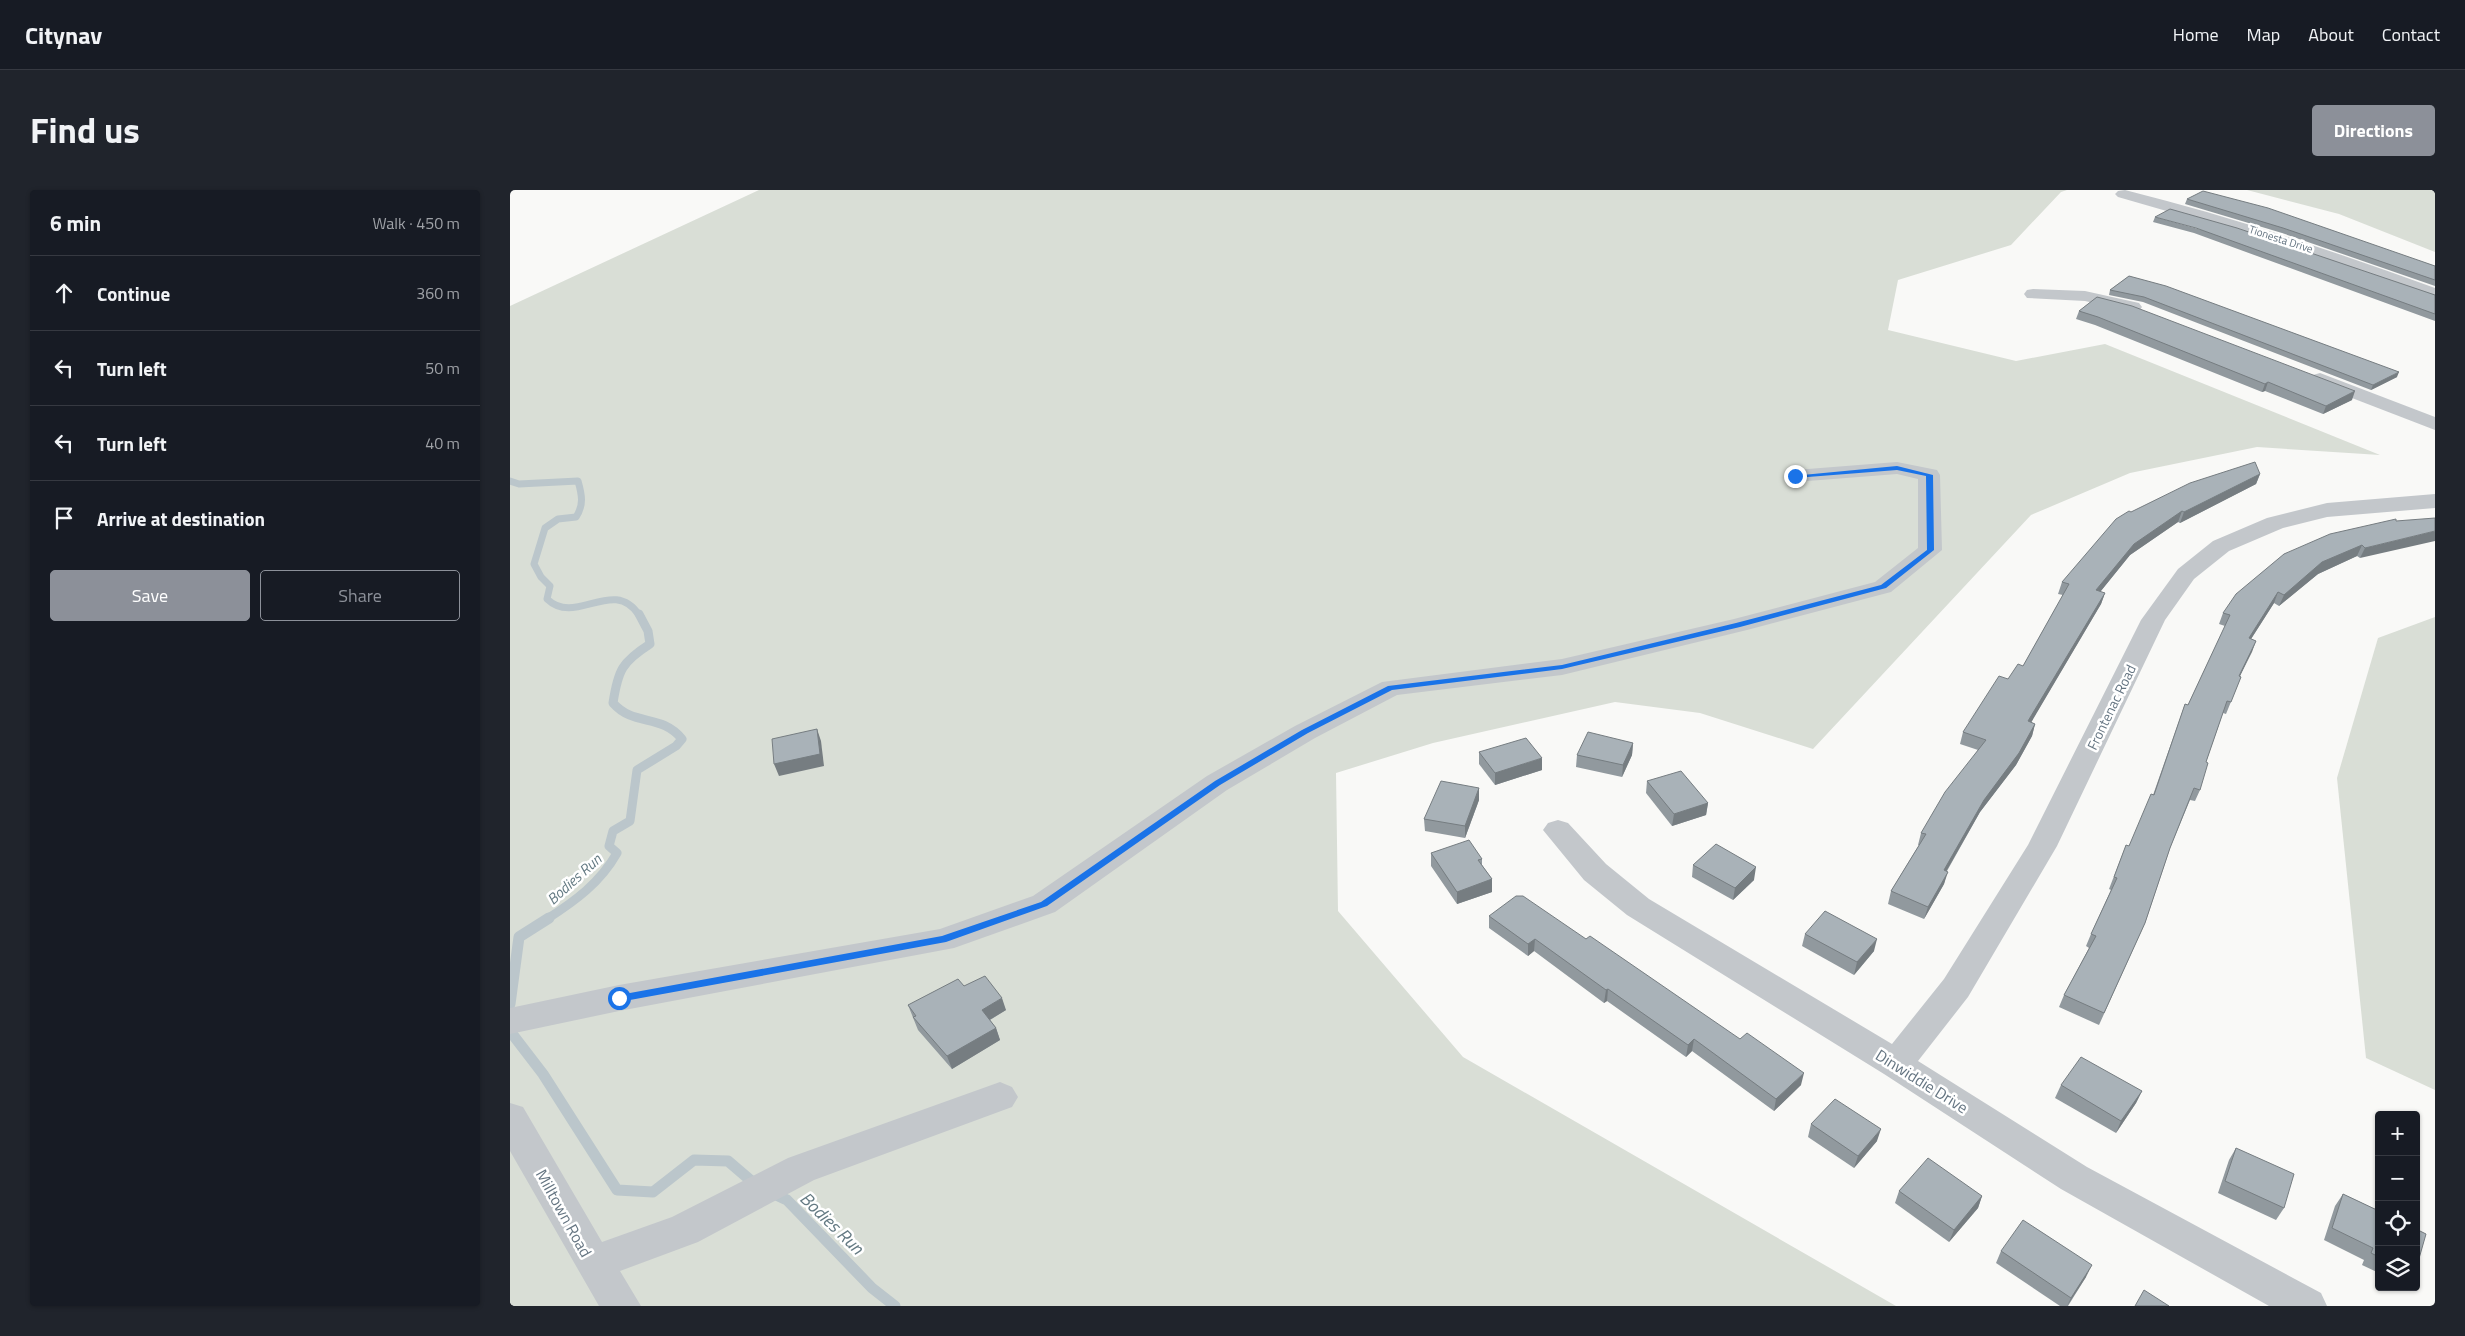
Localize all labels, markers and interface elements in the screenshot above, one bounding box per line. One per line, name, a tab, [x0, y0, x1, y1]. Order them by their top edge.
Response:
text: Citynav	[25, 17, 102, 53]
text: Home	[2173, 21, 2219, 48]
text: Map	[2247, 21, 2280, 48]
text: About	[2308, 21, 2354, 48]
text: Contact	[2382, 21, 2440, 48]
text: Find us	[30, 103, 140, 157]
button: Directions	[2312, 105, 2435, 156]
text: 6 min	[50, 207, 101, 239]
text: Walk · 450 m	[372, 211, 460, 235]
street label: Tionesta Drive	[2247, 221, 2315, 257]
icon: ahead	[50, 279, 78, 307]
text: Continue	[97, 279, 170, 308]
text: 360 m	[416, 281, 460, 305]
icon: left	[50, 354, 78, 382]
text: Turn left	[97, 354, 167, 383]
text: 50 m	[425, 356, 460, 380]
icon: left	[50, 429, 78, 457]
text: Turn left	[97, 429, 167, 458]
text: 40 m	[425, 431, 460, 455]
route end	[1784, 465, 1807, 488]
icon: arrive	[50, 504, 78, 532]
text: Arrive at destination	[97, 504, 265, 533]
button: Save	[50, 570, 250, 621]
button: Share	[260, 570, 460, 621]
street label: Frontenac Road	[2081, 661, 2141, 753]
water label: Bodies Run	[542, 848, 607, 910]
route start	[608, 987, 631, 1010]
street label: Dinwiddie Drive	[1871, 1043, 1973, 1119]
map controls	[2375, 1111, 2420, 1291]
button: +	[2375, 1111, 2420, 1156]
button: −	[2375, 1156, 2420, 1201]
street label: Milltown Road	[530, 1165, 598, 1261]
water label: Bodies Run	[794, 1185, 871, 1261]
button: locate	[2375, 1201, 2420, 1246]
button: layers	[2375, 1246, 2420, 1291]

